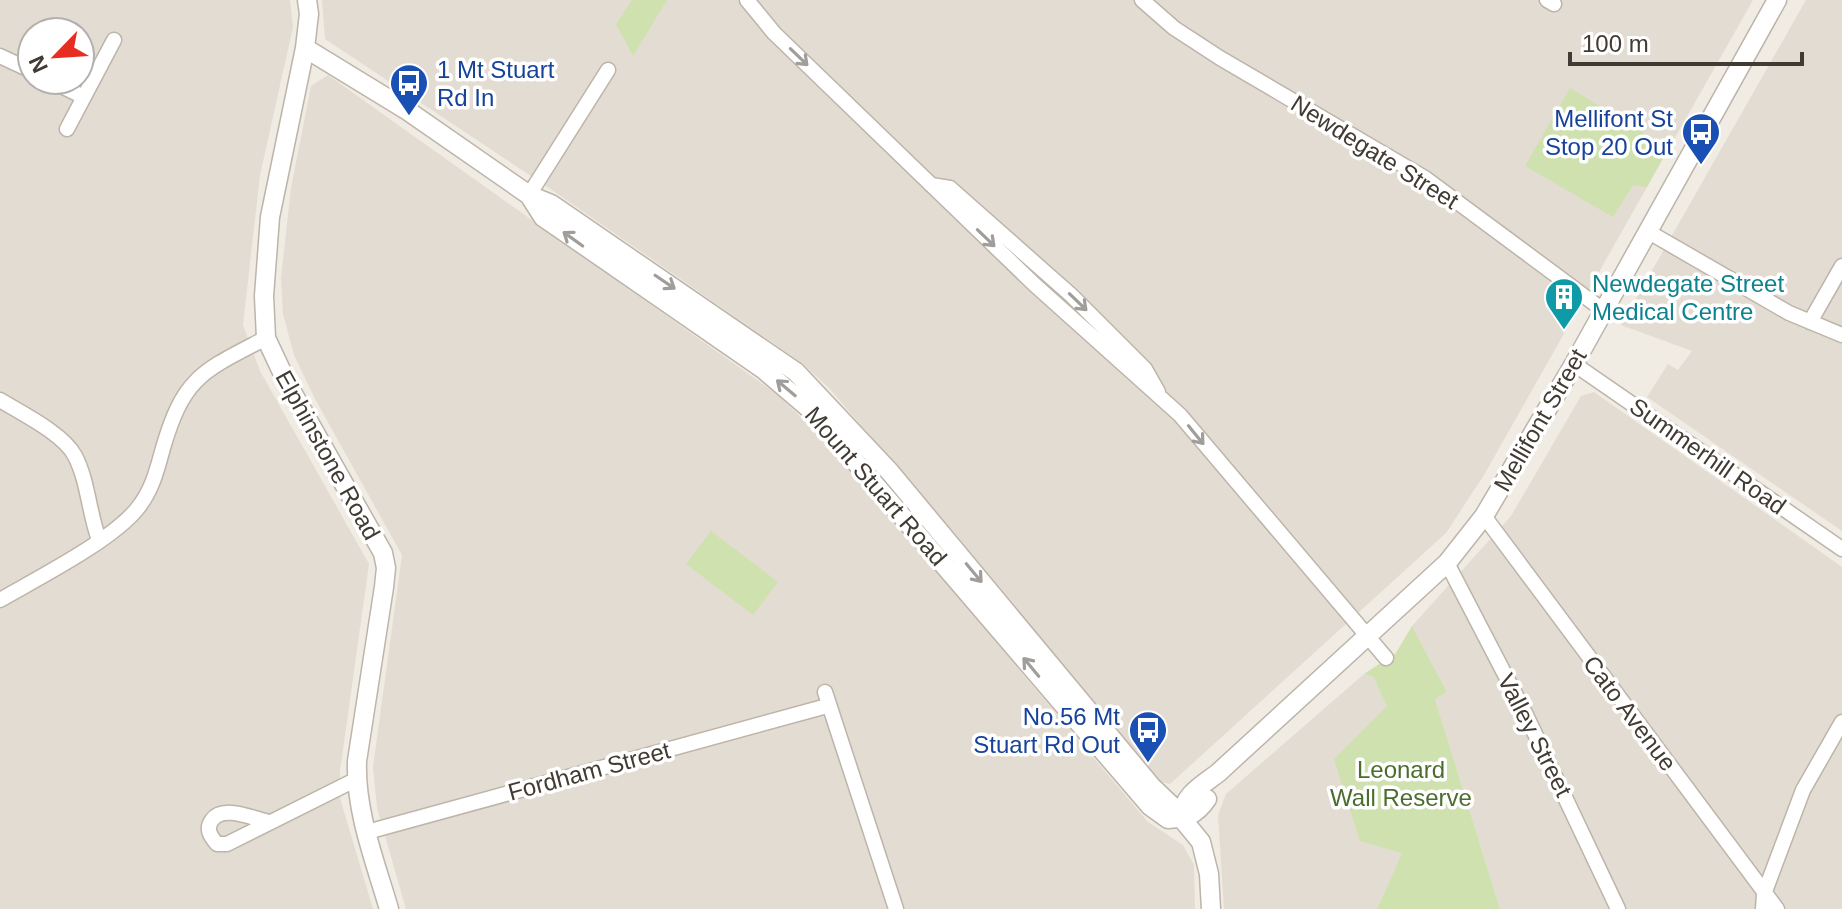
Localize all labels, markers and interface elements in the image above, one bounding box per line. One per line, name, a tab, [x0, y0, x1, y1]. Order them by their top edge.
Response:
north arrow	[16, 16, 96, 96]
scale bar	[1570, 16, 1802, 66]
text: 100 m	[1582, 30, 1649, 57]
one-way arrow	[789, 47, 808, 66]
text: N	[24, 52, 53, 77]
place label: 1 Mt Stuart Rd In	[437, 56, 555, 111]
bus stop icon: 1 Mt Stuart Rd In	[388, 62, 430, 117]
street label: Newdegate Street	[1286, 90, 1464, 215]
place label: Mellifont St Stop 20 Out	[1545, 105, 1673, 160]
bus stop icon: Mellifont St Stop 20 Out	[1680, 111, 1722, 166]
one-way arrow	[976, 228, 995, 247]
one-way arrow	[563, 231, 585, 247]
place label: Newdegate Street Medical Centre	[1592, 270, 1784, 325]
one-way arrow	[654, 273, 676, 290]
building icon: Newdegate Street Medical Centre	[1543, 276, 1585, 331]
one-way arrow	[1068, 292, 1088, 311]
street label: Mellifont Street	[1488, 344, 1592, 496]
street label: Elphinstone Road	[270, 366, 386, 544]
one-way arrow	[776, 379, 797, 397]
street label: Summerhill Road	[1625, 392, 1791, 520]
street label: Mount Stuart Road	[800, 401, 952, 571]
one-way arrow	[1187, 424, 1204, 445]
one-way arrow	[965, 563, 983, 583]
street label: Cato Avenue	[1578, 650, 1682, 776]
one-way arrow	[1022, 658, 1040, 678]
street label: Valley Street	[1492, 669, 1578, 801]
place label: No.56 Mt Stuart Rd Out	[973, 703, 1120, 758]
bus stop icon: No.56 Mt Stuart Rd Out	[1127, 709, 1169, 764]
street label: Fordham Street	[505, 736, 673, 806]
park label: Leonard Wall Reserve	[1330, 756, 1472, 811]

